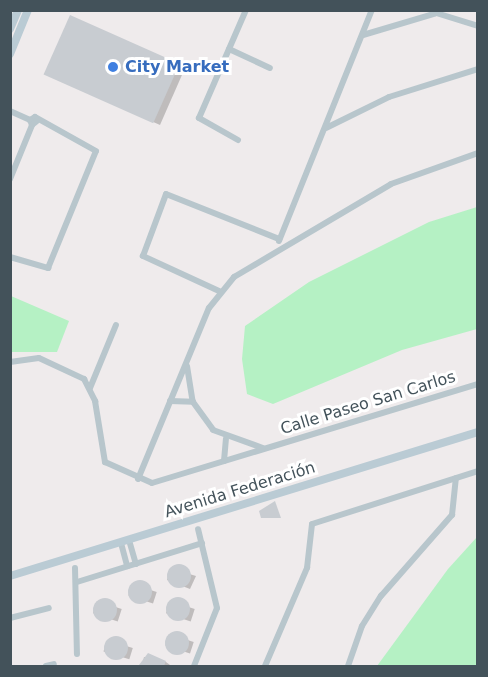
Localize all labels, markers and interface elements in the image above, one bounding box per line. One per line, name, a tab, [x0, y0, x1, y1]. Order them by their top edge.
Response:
place label: City Market	[125, 57, 229, 77]
marker: City Market	[106, 60, 120, 74]
street label: Calle Paseo San Carlos	[278, 367, 458, 439]
street label: Avenida Federación	[162, 458, 318, 522]

